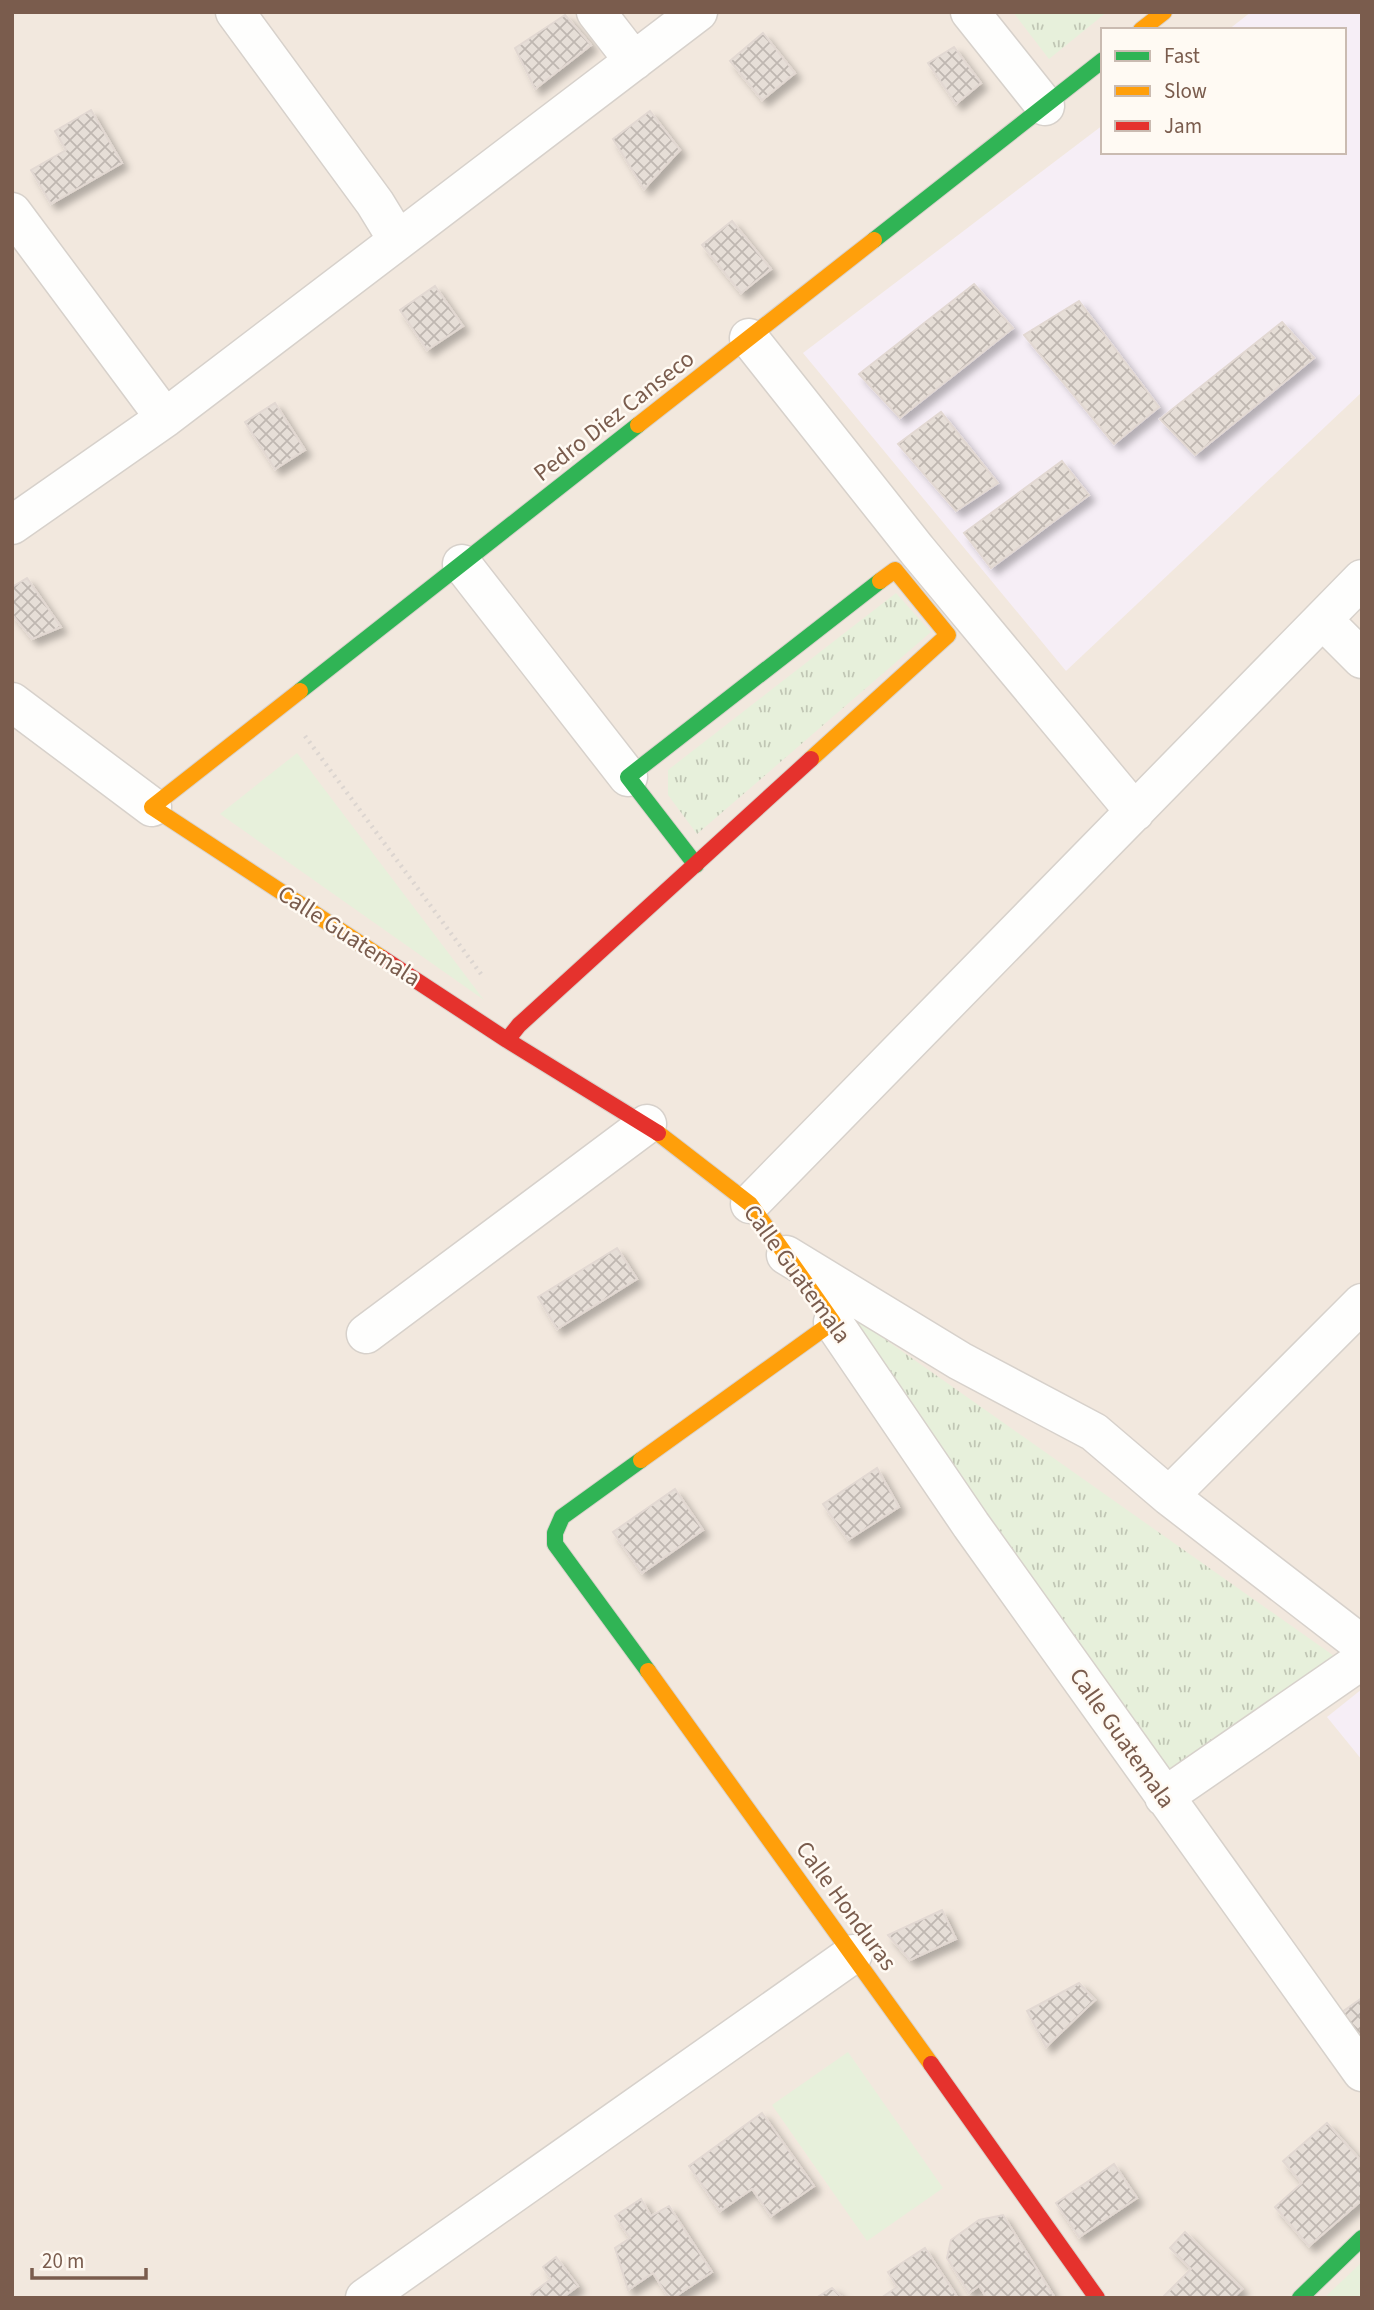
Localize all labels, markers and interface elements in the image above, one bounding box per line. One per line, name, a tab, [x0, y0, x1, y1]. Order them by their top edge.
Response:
legend	[1101, 28, 1346, 154]
text: Fast	[1164, 41, 1200, 71]
text: Slow	[1164, 76, 1207, 106]
text: Jam	[1164, 111, 1202, 141]
street label: Pedro Diez Canseco	[526, 342, 702, 490]
street label: Calle Guatemala	[271, 877, 427, 995]
street label: Calle Guatemala	[735, 1197, 859, 1351]
street label: Calle Guatemala	[1061, 1661, 1183, 1815]
street label: Calle Honduras	[787, 1834, 905, 1978]
scale bar	[32, 2236, 145, 2280]
text: 20 m	[42, 2246, 84, 2276]

